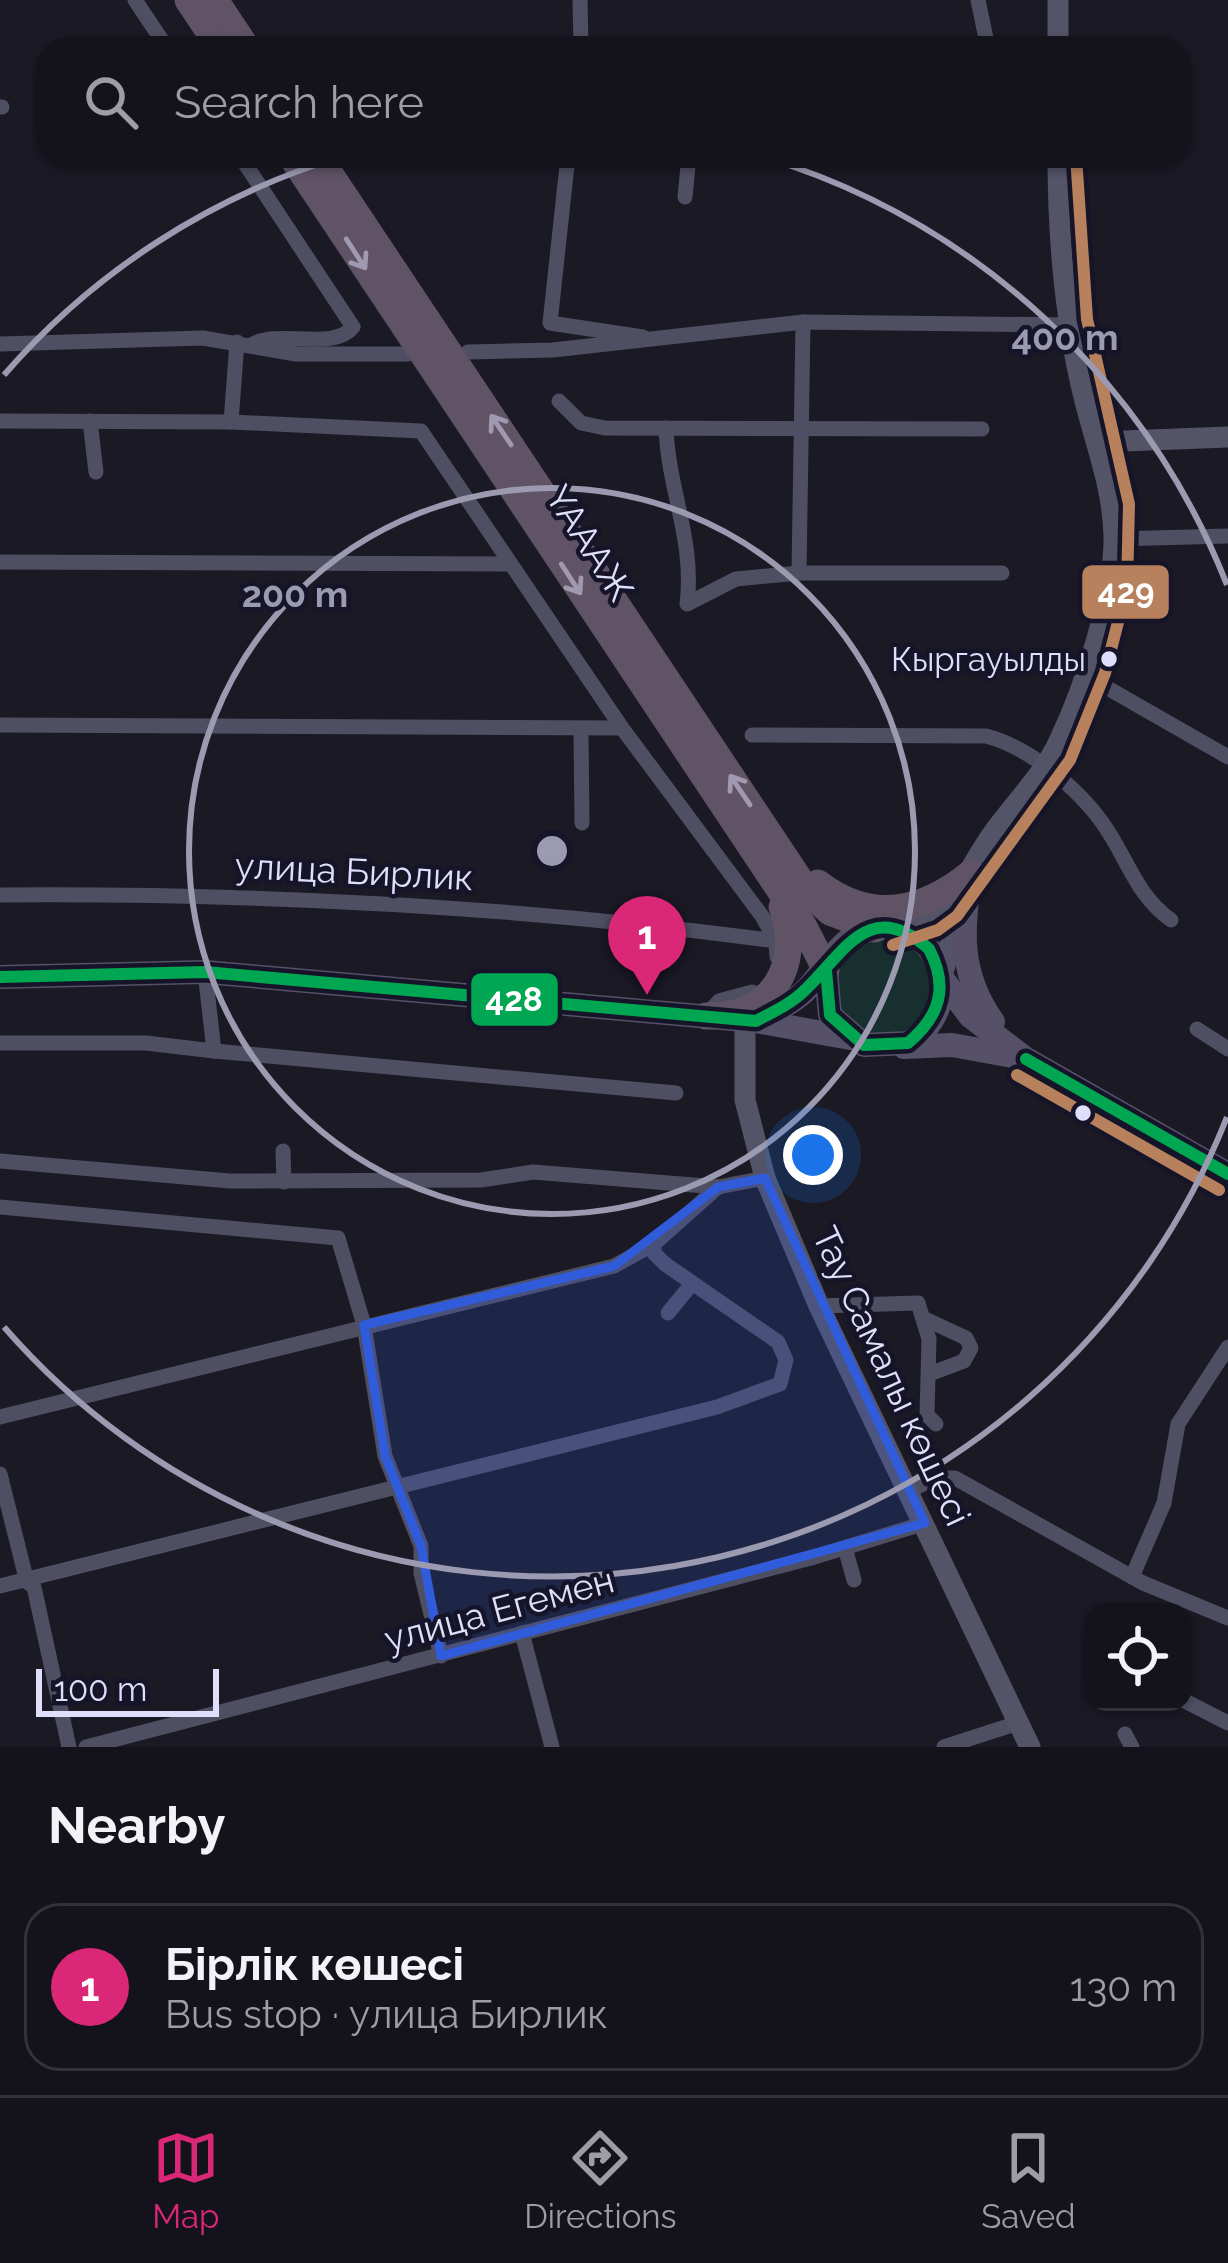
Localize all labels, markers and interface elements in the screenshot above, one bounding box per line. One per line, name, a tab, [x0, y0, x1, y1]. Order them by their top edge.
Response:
search box	[36, 36, 1192, 168]
icon: search	[78, 69, 144, 135]
text: Search here	[174, 76, 424, 129]
one-way arrow	[343, 236, 368, 270]
text: 400 m	[1012, 316, 1118, 358]
one-way arrow	[489, 414, 514, 448]
street label: ҮАААЖ	[537, 477, 643, 609]
one-way arrow	[558, 561, 583, 595]
line badge: 429	[1080, 563, 1171, 621]
text: 429	[1098, 572, 1154, 611]
text: 200 m	[242, 573, 348, 615]
place label: Кыргауылды	[891, 640, 1086, 679]
marker: Кыргауылды	[1098, 648, 1120, 670]
one-way arrow	[728, 774, 753, 808]
centre of rings	[531, 830, 573, 872]
street label: улица Бирлик	[234, 844, 474, 898]
pin: 1	[608, 896, 686, 995]
line badge: 428	[469, 971, 560, 1028]
text: 428	[485, 980, 543, 1019]
unlabelled marker	[1072, 1102, 1094, 1124]
your location	[783, 1125, 843, 1185]
street label: Тау Самалы көшесі	[804, 1220, 980, 1532]
street label: улица Егемен	[380, 1558, 618, 1660]
map controls	[1084, 1603, 1192, 1711]
button: locate	[1084, 1603, 1192, 1711]
scale bar	[36, 1663, 219, 1716]
text: 100 m	[54, 1670, 147, 1709]
text: Nearby	[48, 1795, 225, 1855]
text: Бірлік көшесі	[165, 1938, 464, 1991]
text: 1	[80, 1964, 100, 2010]
text: 130 m	[1070, 1964, 1177, 2010]
text: Bus stop · улица Бирлик	[165, 1991, 608, 2037]
tab: Map	[152, 2125, 219, 2236]
tab: Directions	[524, 2125, 677, 2236]
tab: Saved	[981, 2125, 1076, 2236]

